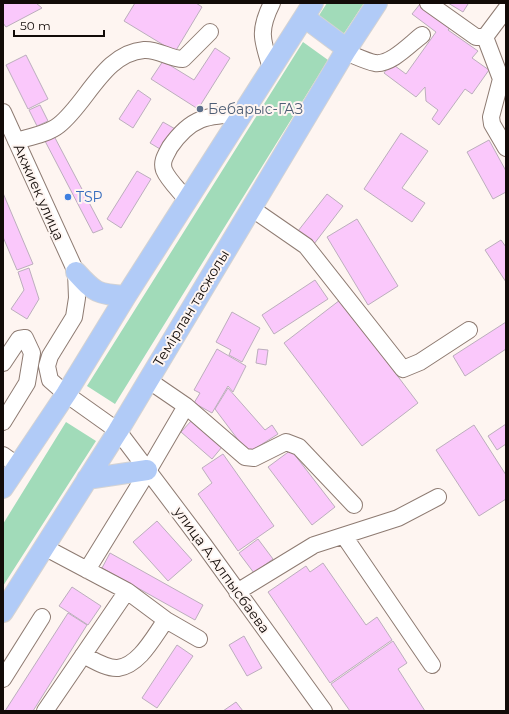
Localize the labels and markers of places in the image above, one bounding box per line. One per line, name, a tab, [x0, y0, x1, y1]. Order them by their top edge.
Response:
place label: Бебарыс-ГАЗ	[208, 100, 303, 118]
marker: Бебарыс-ГАЗ	[195, 104, 205, 114]
place label: TSP	[76, 188, 103, 206]
marker: TSP	[63, 192, 73, 202]

